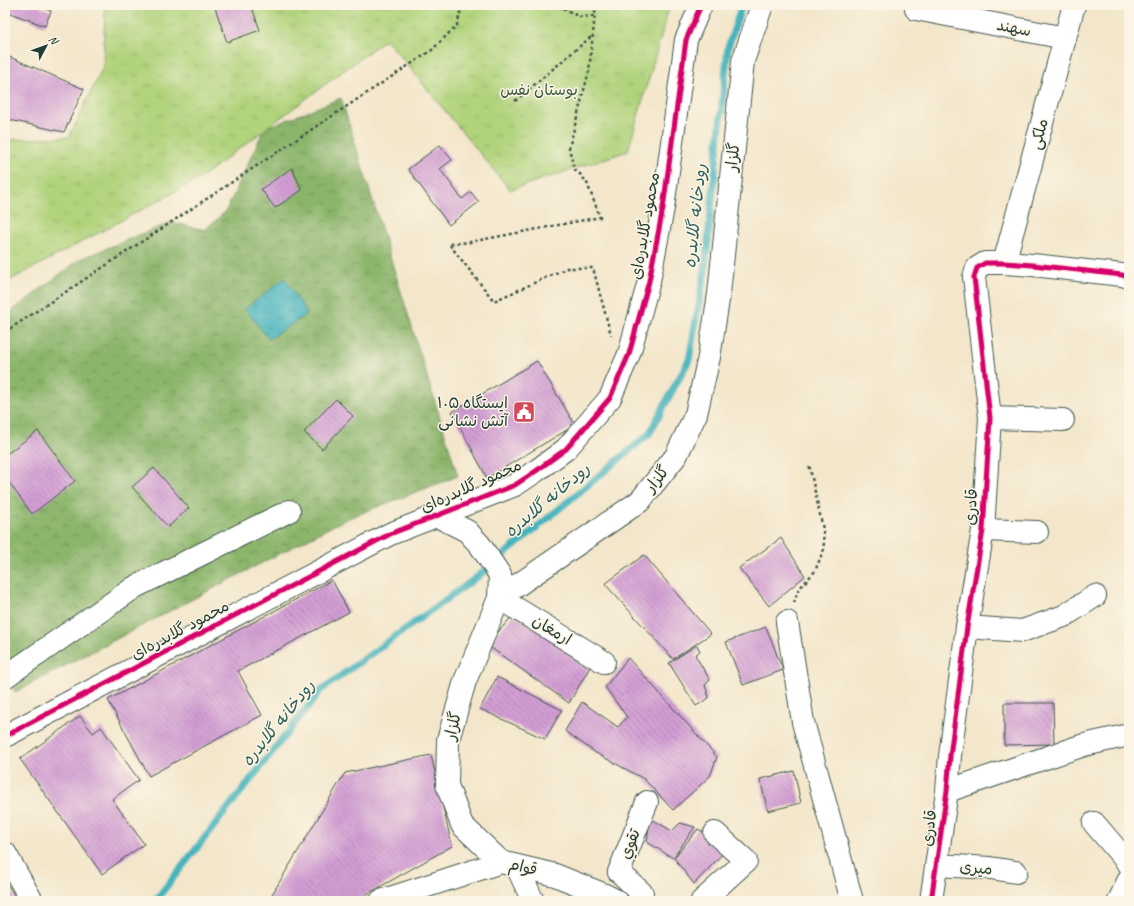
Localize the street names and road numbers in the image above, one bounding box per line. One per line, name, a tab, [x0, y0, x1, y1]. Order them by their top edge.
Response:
street label: سهند	[995, 15, 1033, 41]
street label: ملکی	[1025, 116, 1053, 152]
street label: گلزار	[721, 142, 744, 174]
street label: محمود گلابدره‌ای	[626, 171, 664, 281]
street label: محمود گلابدره‌ای	[417, 455, 525, 517]
street label: گلزار	[639, 461, 674, 498]
street label: قادری	[960, 488, 982, 526]
street label: محمود گلابدره‌ای	[127, 596, 233, 664]
street label: ارمغان	[529, 610, 575, 650]
street label: گلزار	[440, 710, 466, 744]
street label: قادری	[917, 808, 941, 848]
street label: تقوي	[615, 826, 646, 862]
street label: قوام	[506, 854, 539, 882]
street label: میری	[959, 857, 993, 879]

